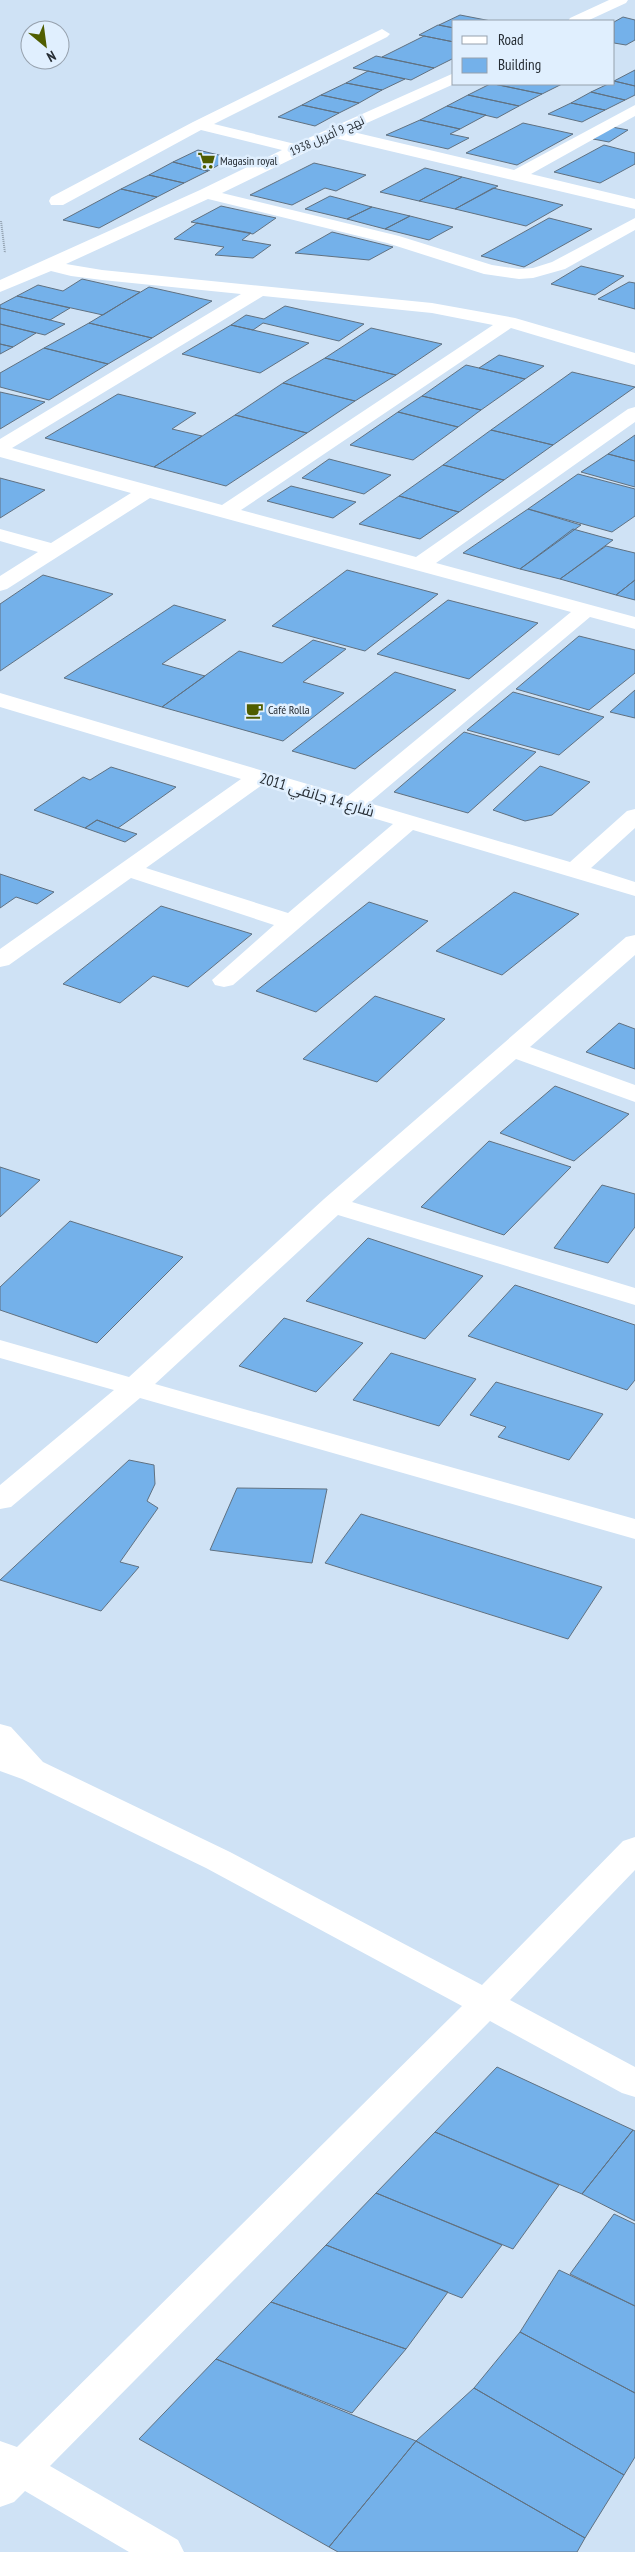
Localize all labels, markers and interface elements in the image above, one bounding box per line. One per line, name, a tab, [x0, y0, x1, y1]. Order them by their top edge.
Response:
north arrow	[20, 20, 70, 70]
legend	[452, 20, 615, 85]
text: Road	[498, 30, 524, 49]
text: N	[44, 47, 59, 66]
text: Building	[498, 55, 541, 74]
street label: نهج 9 أفريل 1938	[287, 112, 367, 160]
supermarket icon: Magasin royal	[196, 151, 216, 171]
place label: Magasin royal	[220, 153, 278, 168]
cafe icon: Café Rolla	[244, 700, 264, 720]
place label: Café Rolla	[268, 702, 310, 717]
street label: شارع 14 جانفي 2011	[257, 768, 377, 824]

